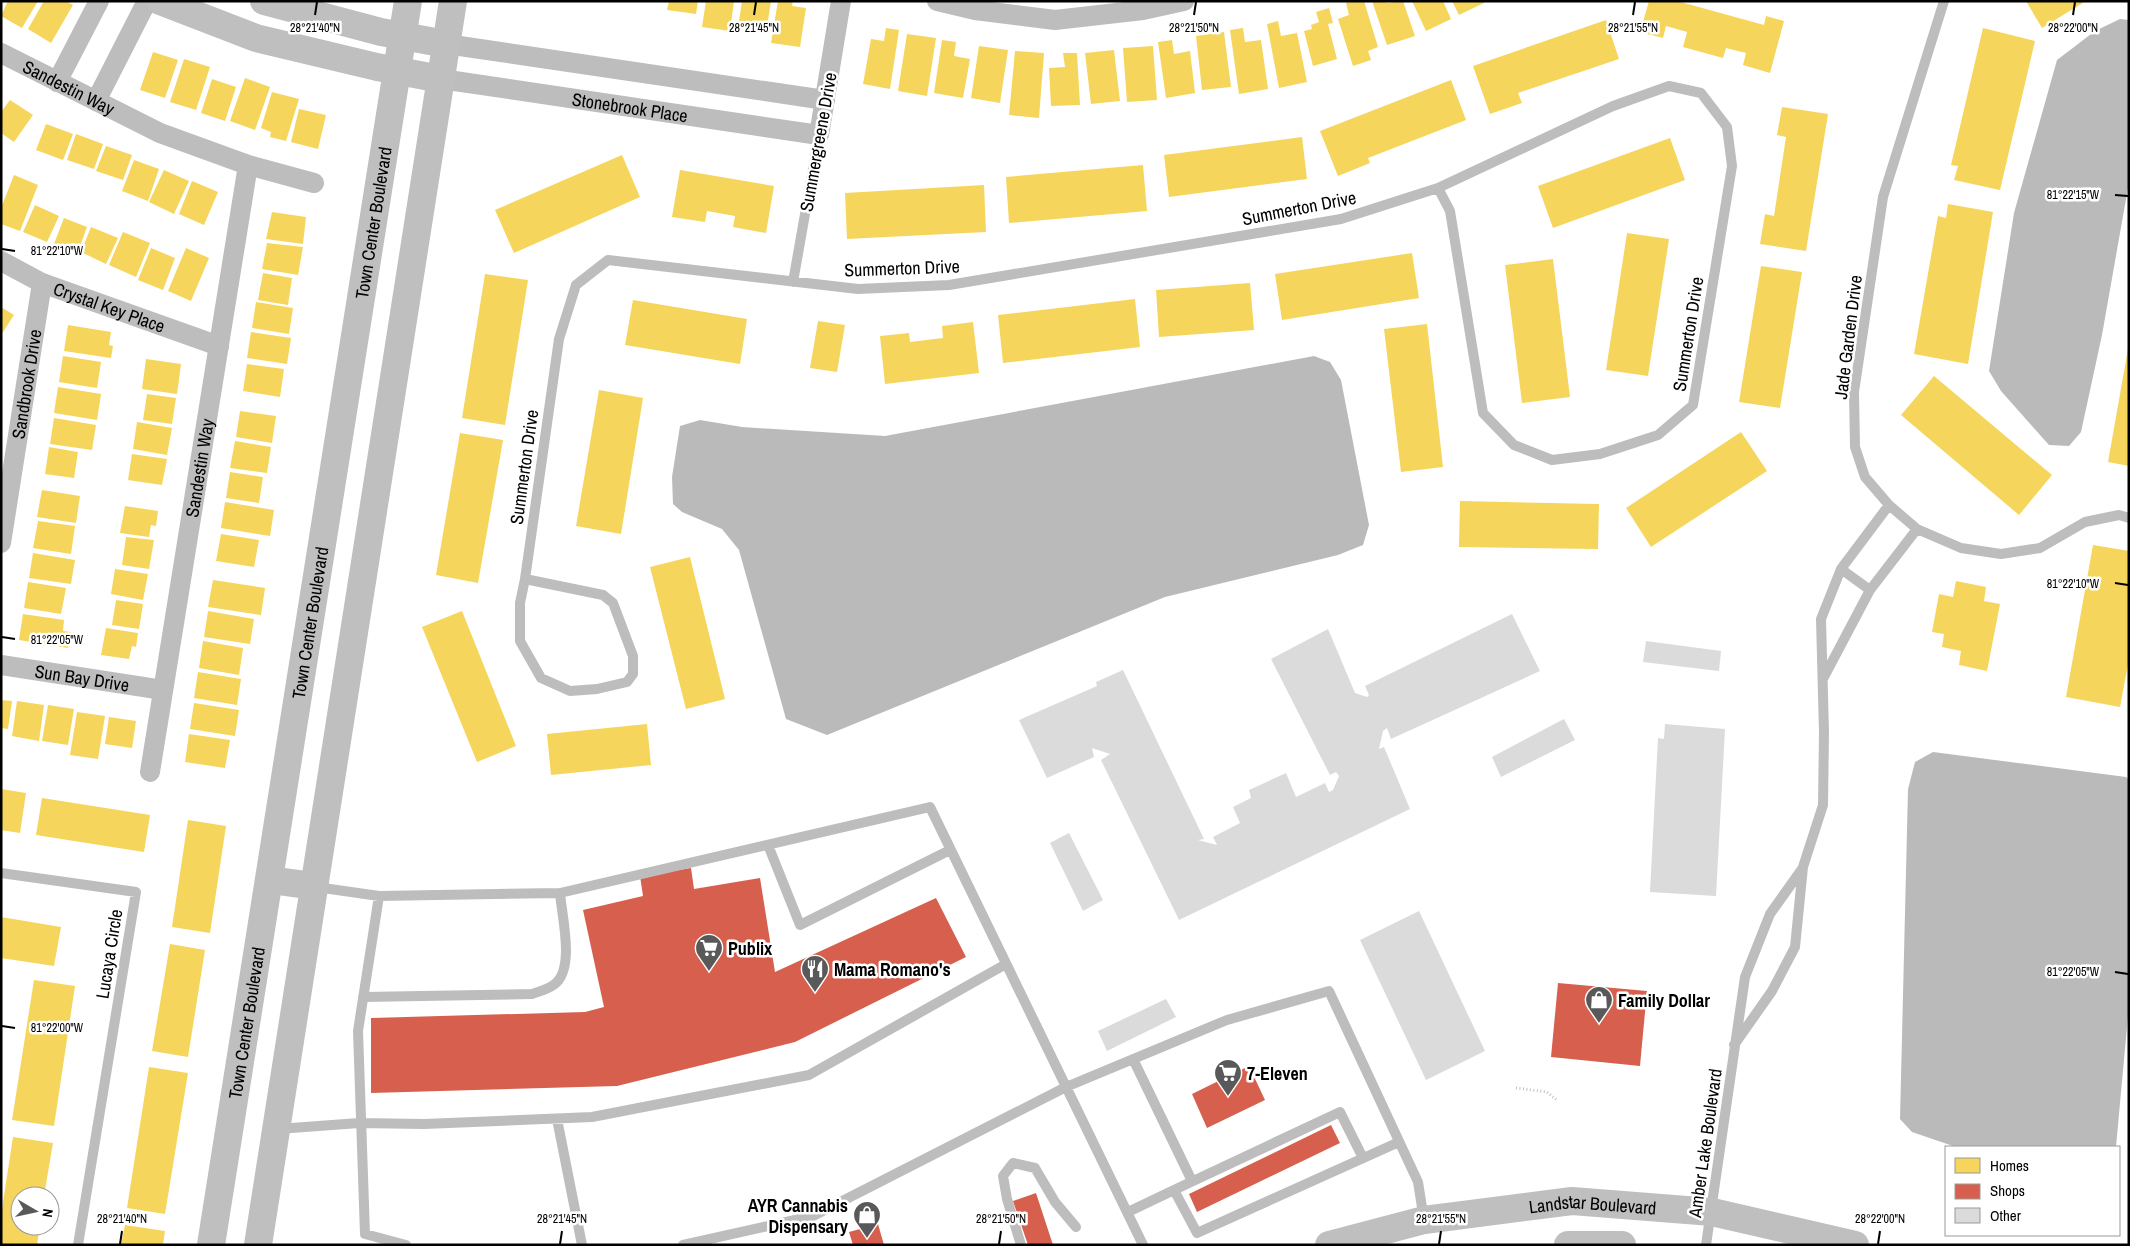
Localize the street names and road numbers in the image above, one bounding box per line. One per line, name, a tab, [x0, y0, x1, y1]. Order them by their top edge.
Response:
street label: Sandestin Way	[19, 54, 120, 121]
street label: Summergreene Drive	[793, 70, 843, 214]
street label: Stonebrook Place	[570, 86, 689, 128]
street label: Town Center Boulevard	[349, 145, 397, 301]
street label: Summerton Drive	[1240, 185, 1358, 231]
street label: Summerton Drive	[844, 253, 960, 283]
street label: Jade Garden Drive	[1828, 274, 1868, 400]
street label: Summerton Drive	[1667, 275, 1709, 393]
street label: Crystal Key Place	[50, 276, 168, 338]
street label: Sandbrook Drive	[5, 327, 47, 441]
street label: Summerton Drive	[504, 408, 544, 526]
street label: Sandestin Way	[179, 416, 219, 519]
street label: Town Center Boulevard	[285, 545, 334, 701]
street label: Sun Bay Drive	[33, 658, 131, 697]
street label: Lucaya Circle	[90, 907, 128, 1001]
street label: Town Center Boulevard	[222, 945, 271, 1101]
street label: Amber Lake Boulevard	[1682, 1067, 1728, 1220]
street label: Landstar Boulevard	[1527, 1188, 1657, 1220]

